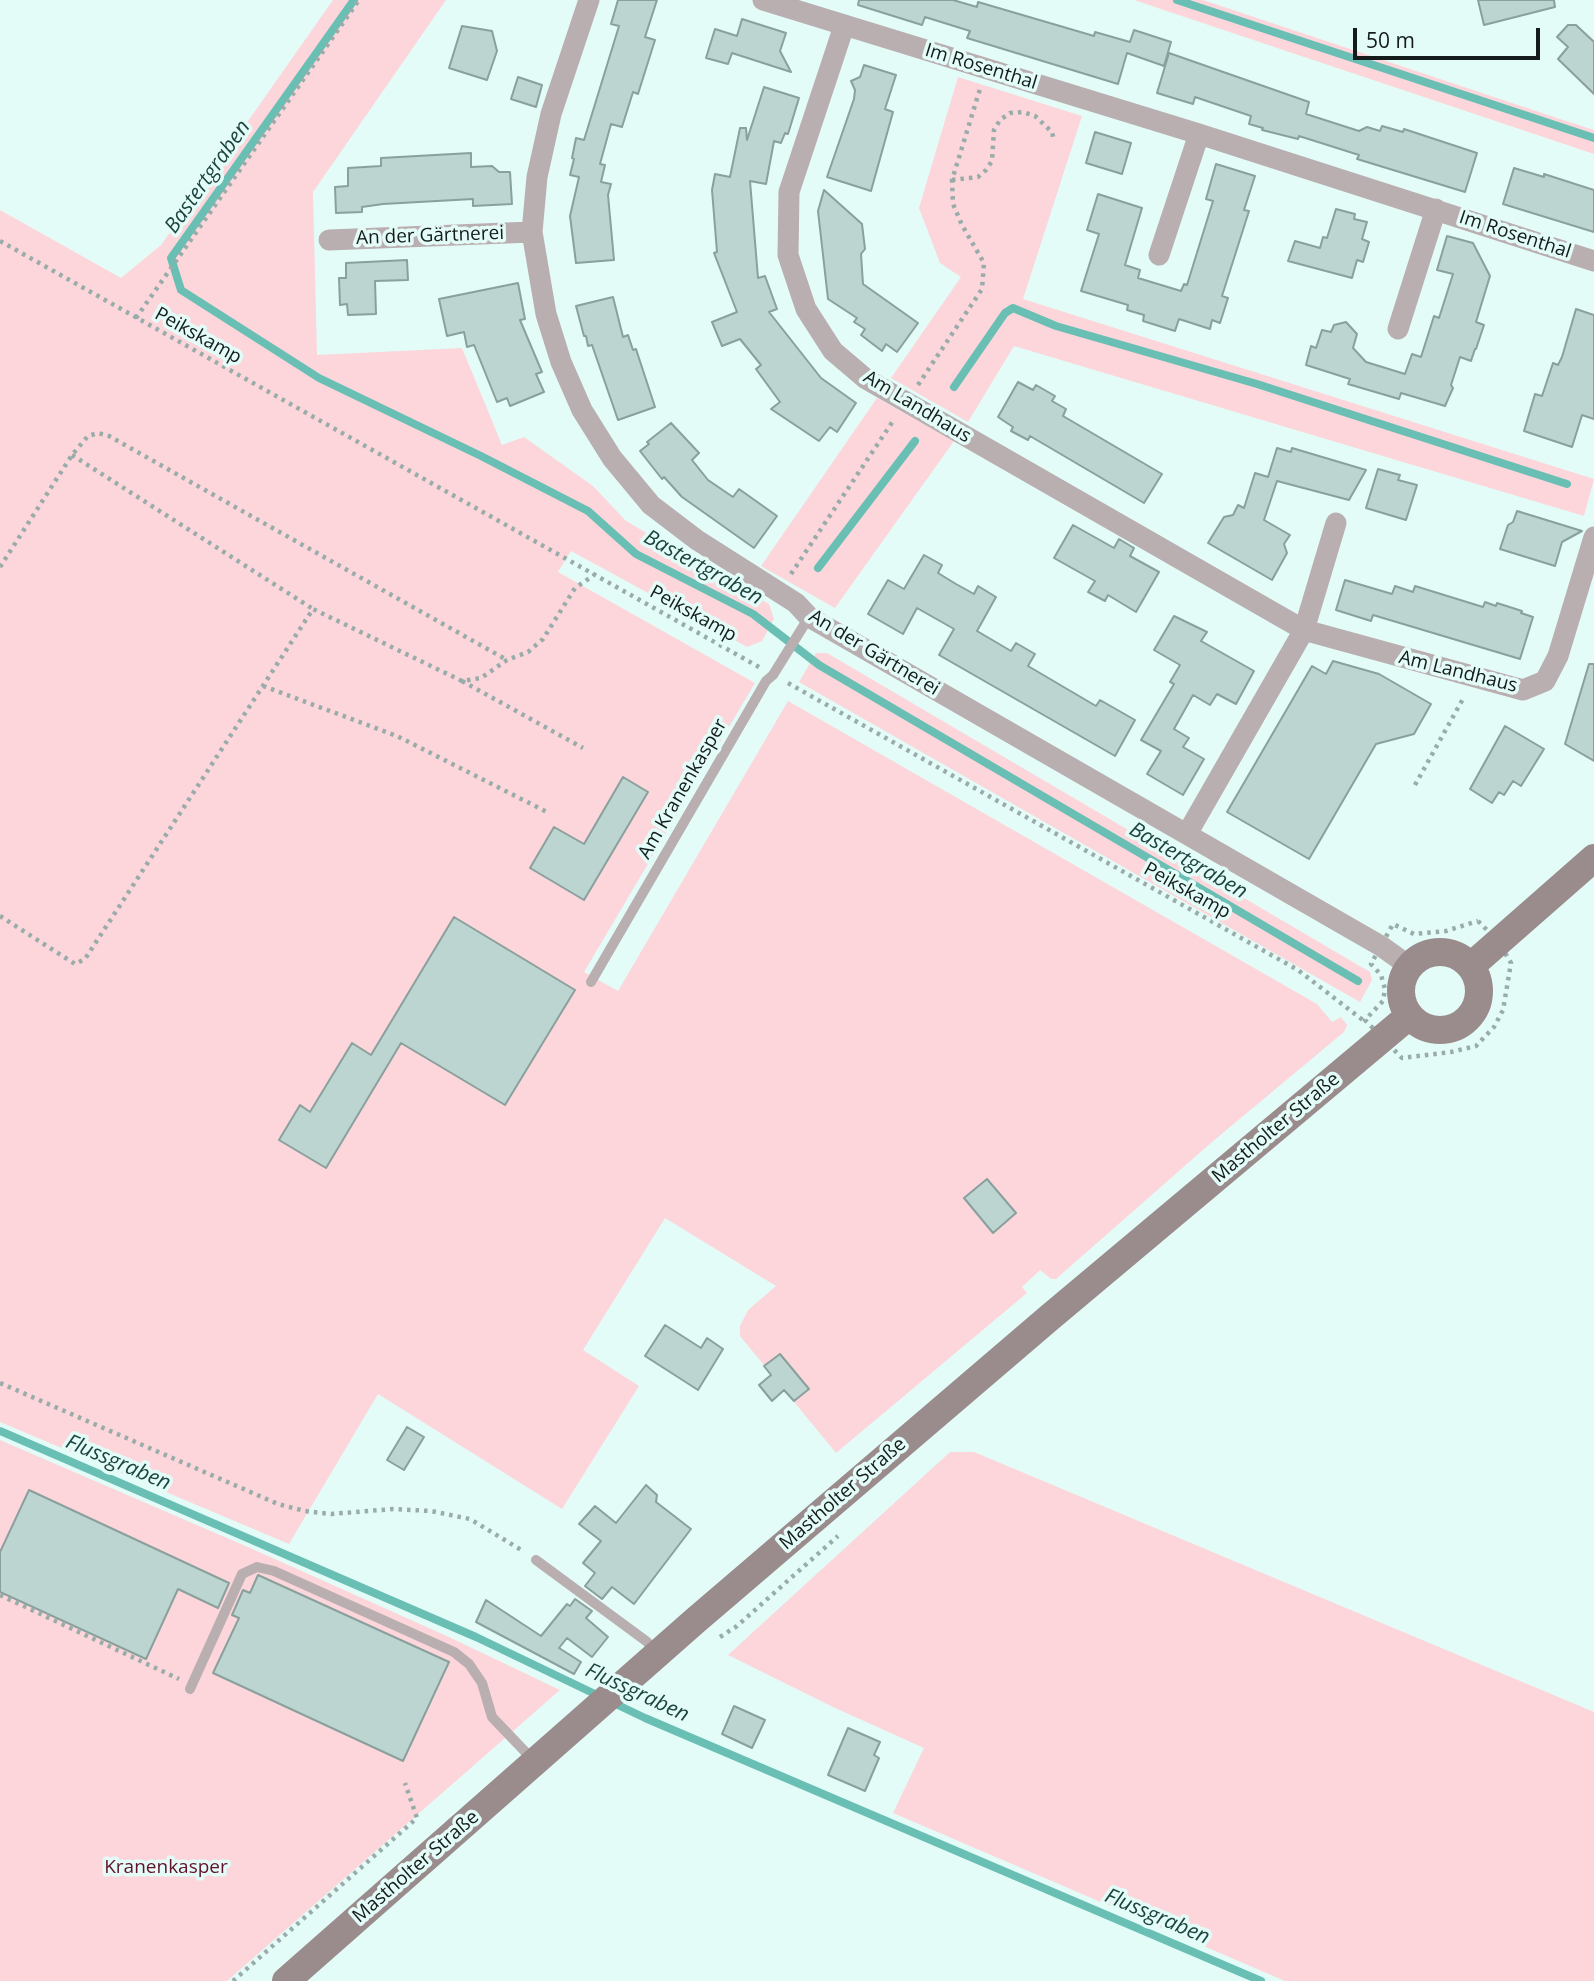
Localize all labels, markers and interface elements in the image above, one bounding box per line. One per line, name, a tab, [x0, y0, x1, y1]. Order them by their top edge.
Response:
scale bar	[1356, 14, 1543, 58]
text: 50 m	[1366, 26, 1415, 54]
street label: Im Rosenthal	[922, 39, 1040, 95]
water label: Bastertgraben	[160, 116, 256, 238]
street label: Im Rosenthal	[1456, 206, 1574, 264]
street label: An der Gärtnerei	[356, 222, 504, 250]
street label: Peikskamp	[151, 303, 245, 369]
street label: Am Landhaus	[859, 366, 975, 448]
water label: Bastertgraben	[639, 525, 767, 611]
street label: Peikskamp	[646, 581, 740, 647]
street label: An der Gärtnerei	[805, 605, 943, 701]
street label: Am Landhaus	[1396, 646, 1520, 698]
street label: Am Kranenkasper	[634, 715, 732, 863]
water label: Bastertgraben	[1125, 817, 1251, 905]
street label: Peikskamp	[1140, 858, 1234, 924]
street label: Mastholter Straße	[1208, 1068, 1344, 1188]
water label: Flussgraben	[62, 1430, 174, 1496]
street label: Mastholter Straße	[775, 1433, 911, 1555]
water label: Flussgraben	[581, 1658, 693, 1728]
street label: Mastholter Straße	[348, 1806, 484, 1928]
park label: Kranenkasper	[104, 1857, 228, 1879]
water label: Flussgraben	[1101, 1884, 1213, 1950]

